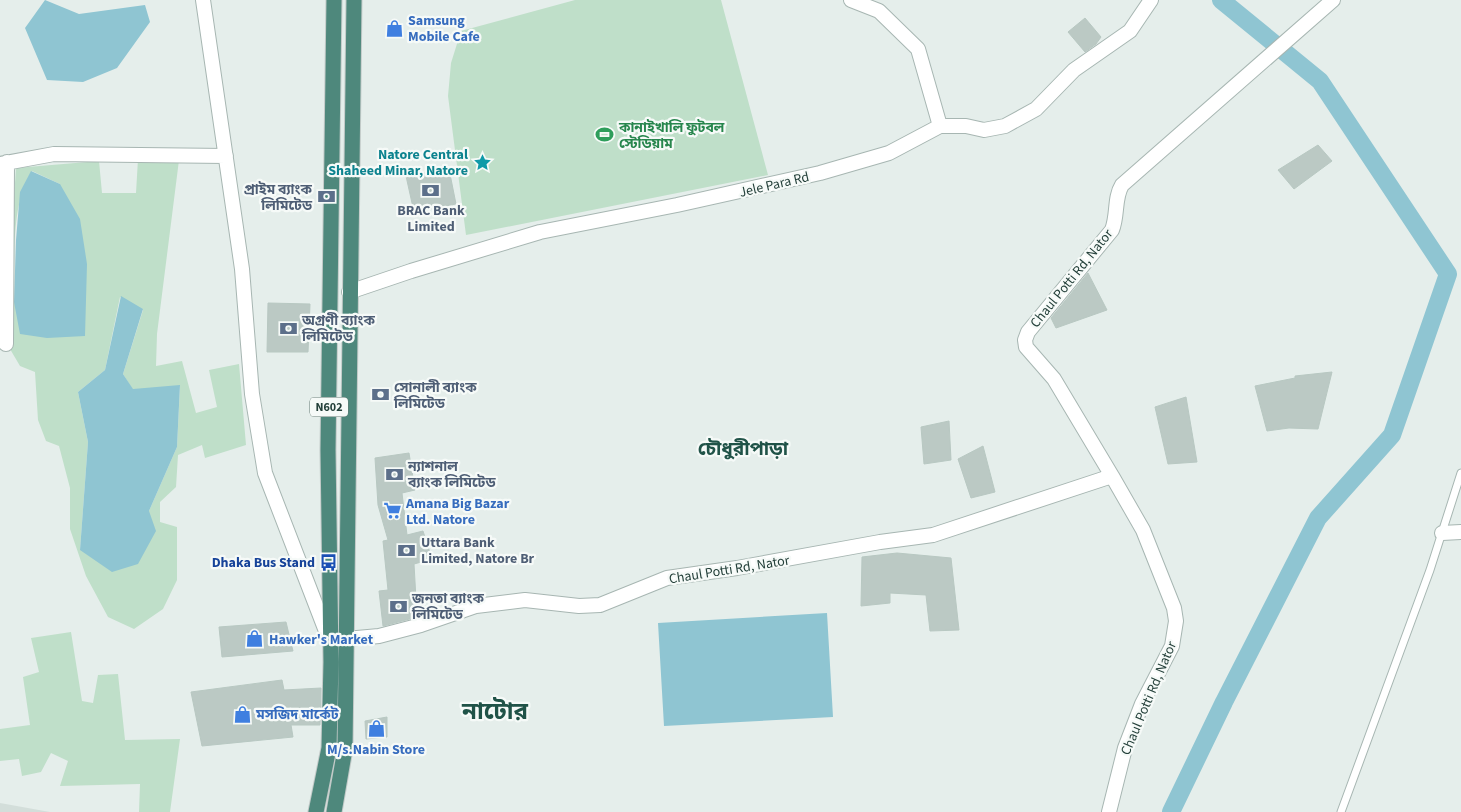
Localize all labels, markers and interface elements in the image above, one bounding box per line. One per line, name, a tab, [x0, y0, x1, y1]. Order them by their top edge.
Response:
place label: Samsung Mobile Cafe	[408, 11, 480, 47]
shop icon: Samsung Mobile Cafe	[384, 18, 404, 38]
place label: কানাইখালি ফুটবল স্টেডিয়াম	[618, 118, 725, 154]
sports icon: কানাইখালি ফুটবল স্টেডিয়াম	[595, 125, 615, 145]
place label: Natore Central Shaheed Minar, Natore	[328, 145, 468, 181]
place icon: Natore Central Shaheed Minar, Natore	[472, 152, 492, 172]
street label: Jele Para Rd	[737, 167, 811, 203]
place label: প্রাইম ব্যাংক লিমিটেড	[244, 180, 313, 216]
bank icon: BRAC Bank Limited	[421, 180, 441, 200]
bank icon: প্রাইম ব্যাংক লিমিটেড	[316, 187, 336, 207]
place label: BRAC Bank Limited	[397, 201, 465, 237]
street label: Chaul Potti Rd, Nator	[1026, 225, 1118, 332]
place label: অগ্রণী ব্যাংক লিমিটেড	[301, 311, 376, 347]
bank icon: অগ্রণী ব্যাংক লিমিটেড	[278, 318, 298, 338]
place label: সোনালী ব্যাংক লিমিটেড	[393, 378, 477, 414]
bank icon: সোনালী ব্যাংক লিমিটেড	[370, 385, 390, 405]
road number: N602	[310, 398, 348, 417]
district label: চৌধুরীপাড়া	[698, 436, 789, 463]
place label: ন্যাশনাল ব্যাংক লিমিটেড	[407, 457, 496, 493]
bank icon: ন্যাশনাল ব্যাংক লিমিটেড	[384, 464, 404, 484]
place label: Amana Big Bazar Ltd. Natore	[405, 494, 510, 530]
supermarket icon: Amana Big Bazar Ltd. Natore	[382, 501, 402, 521]
place label: Uttara Bank Limited, Natore Br	[421, 533, 535, 569]
bank icon: Uttara Bank Limited, Natore Br	[397, 540, 417, 560]
street label: Chaul Potti Rd, Nator	[667, 551, 791, 589]
bus stop icon: Dhaka Bus Stand	[319, 552, 339, 572]
place label: Dhaka Bus Stand	[212, 553, 315, 573]
place label: জনতা ব্যাংক লিমিটেড	[411, 589, 485, 625]
bank icon: জনতা ব্যাংক লিমিটেড	[388, 596, 408, 616]
shop icon: Hawker's Market	[245, 629, 265, 649]
place label: Hawker's Market	[269, 630, 374, 650]
street label: Chaul Potti Rd, Nator	[1116, 638, 1182, 758]
district label: নাটোর	[461, 694, 529, 729]
shop icon: মসজিদ মার্কেট	[232, 704, 252, 724]
place label: মসজিদ মার্কেট	[255, 705, 339, 725]
shop icon: M/s.Nabin Store	[366, 719, 386, 739]
place label: M/s.Nabin Store	[327, 740, 425, 760]

